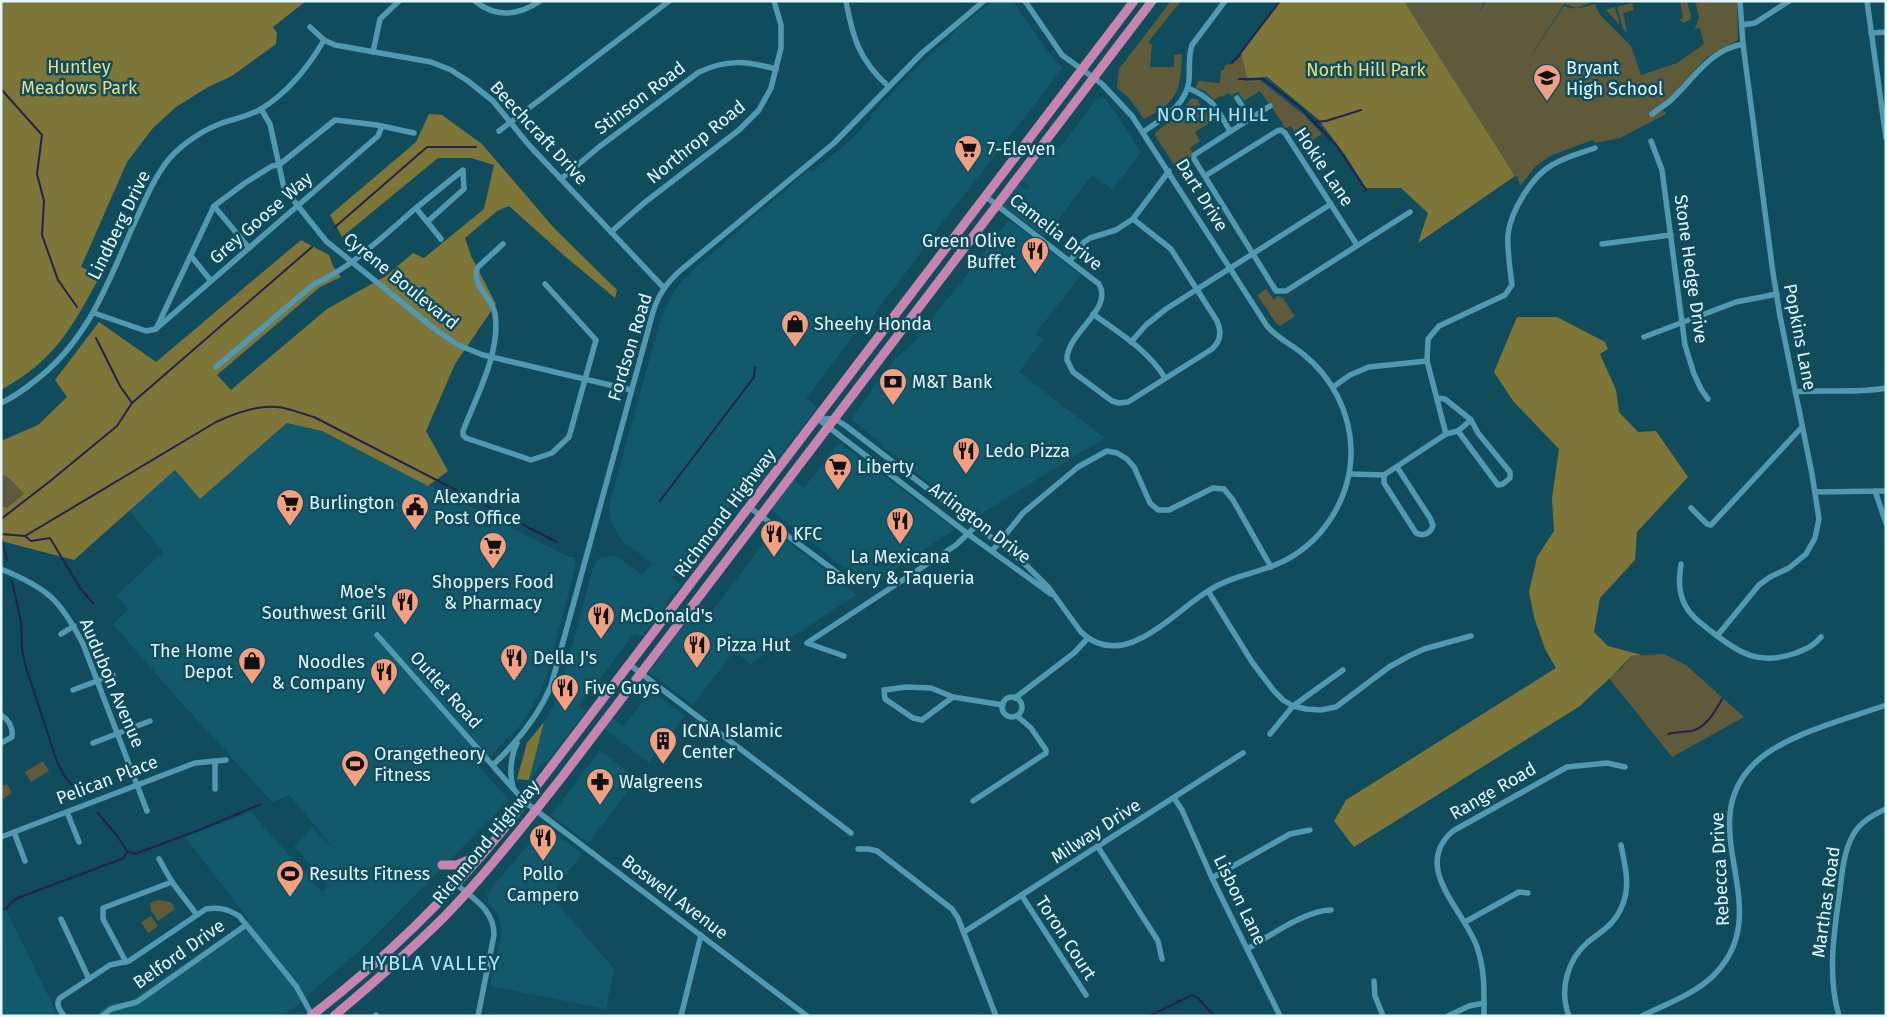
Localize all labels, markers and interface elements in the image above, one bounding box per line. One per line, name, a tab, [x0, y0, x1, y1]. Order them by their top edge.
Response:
park label: Huntley Meadows Park	[21, 56, 138, 99]
street label: Stinson Road	[590, 57, 690, 139]
place label: Bryant High School	[1566, 57, 1663, 100]
park label: North Hill Park	[1306, 59, 1427, 81]
school or university icon: Bryant High School	[1532, 63, 1562, 102]
street label: Beechcraft Drive	[485, 77, 593, 189]
street label: Northrop Road	[642, 95, 750, 189]
district label: NORTH HILL	[1157, 103, 1269, 126]
street label: Hokie Lane	[1290, 123, 1358, 211]
supermarket icon: 7-Eleven	[953, 134, 983, 173]
place label: 7-Eleven	[987, 138, 1056, 160]
street label: Dart Drive	[1171, 155, 1233, 235]
street label: Lindberg Drive	[83, 167, 155, 283]
street label: Grey Goose Way	[205, 167, 317, 269]
street label: Camelia Drive	[1005, 189, 1107, 275]
street label: Stone Hedge Drive	[1670, 193, 1712, 345]
street label: Cyrene Boulevard	[339, 228, 463, 334]
place label: Green Olive Buffet	[922, 230, 1017, 273]
restaurant icon: Green Olive Buffet	[1020, 236, 1050, 275]
street label: Popkins Lane	[1779, 282, 1821, 392]
street label: Fordson Road	[603, 290, 657, 404]
shop icon: Sheehy Honda	[780, 309, 810, 348]
place label: Sheehy Honda	[814, 313, 932, 335]
bank icon: M&T Bank	[878, 367, 908, 406]
place label: M&T Bank	[912, 371, 993, 393]
restaurant icon: Ledo Pizza	[951, 436, 981, 475]
place label: Ledo Pizza	[985, 440, 1070, 462]
street label: Richmond Highway	[669, 444, 781, 582]
supermarket icon: Liberty	[823, 452, 853, 491]
place label: Liberty	[857, 456, 914, 478]
street label: Arlington Drive	[925, 478, 1035, 568]
place label: Alexandria Post Office	[434, 486, 521, 529]
supermarket icon: Burlington	[275, 488, 305, 527]
place label: Burlington	[309, 492, 395, 514]
public building icon: Alexandria Post Office	[400, 492, 430, 531]
restaurant icon: La Mexicana Bakery & Taqueria	[885, 506, 915, 545]
restaurant icon: KFC	[759, 519, 789, 558]
place label: KFC	[793, 523, 822, 545]
supermarket icon: Shoppers Food & Pharmacy	[478, 531, 508, 570]
place label: La Mexicana Bakery & Taqueria	[825, 546, 975, 589]
place label: Shoppers Food & Pharmacy	[432, 571, 554, 614]
place label: Moe's Southwest Grill	[262, 581, 386, 624]
restaurant icon: Moe's Southwest Grill	[390, 587, 420, 626]
restaurant icon: McDonald's	[586, 601, 616, 640]
place label: McDonald's	[620, 605, 713, 627]
street label: Audubon Avenue	[75, 615, 149, 751]
restaurant icon: Pizza Hut	[682, 630, 712, 669]
place label: Pizza Hut	[716, 634, 791, 656]
place label: The Home Depot	[151, 640, 233, 683]
restaurant icon: Della J's	[499, 643, 529, 682]
shop icon: The Home Depot	[237, 646, 267, 685]
street label: Outlet Road	[405, 647, 487, 733]
place label: Della J's	[533, 647, 597, 669]
place label: Noodles & Company	[272, 651, 365, 694]
restaurant icon: Noodles & Company	[369, 657, 399, 696]
restaurant icon: Five Guys	[550, 673, 580, 712]
place label: Five Guys	[584, 677, 660, 699]
place label: ICNA Islamic Center	[682, 720, 783, 763]
building icon: ICNA Islamic Center	[648, 726, 678, 765]
place label: Orangetheory Fitness	[374, 743, 485, 786]
sports icon: Orangetheory Fitness	[340, 749, 370, 788]
street label: Pelican Place	[53, 751, 161, 809]
street label: Range Road	[1446, 757, 1540, 825]
pharmacy icon: Walgreens	[585, 767, 615, 806]
place label: Walgreens	[619, 771, 703, 793]
street label: Richmond Highway	[428, 775, 544, 909]
street label: Milway Drive	[1047, 794, 1145, 868]
street label: Rebecca Drive	[1706, 811, 1734, 927]
restaurant icon: Pollo Campero	[528, 823, 558, 862]
street label: Marthas Road	[1807, 845, 1845, 959]
street label: Boswell Avenue	[617, 850, 733, 944]
street label: Lisbon Lane	[1209, 851, 1271, 949]
sports icon: Results Fitness	[275, 859, 305, 898]
place label: Results Fitness	[309, 863, 430, 885]
place label: Pollo Campero	[507, 863, 579, 906]
street label: Toron Court	[1031, 892, 1101, 984]
street label: Belford Drive	[129, 914, 229, 994]
district label: HYBLA VALLEY	[361, 951, 501, 975]

